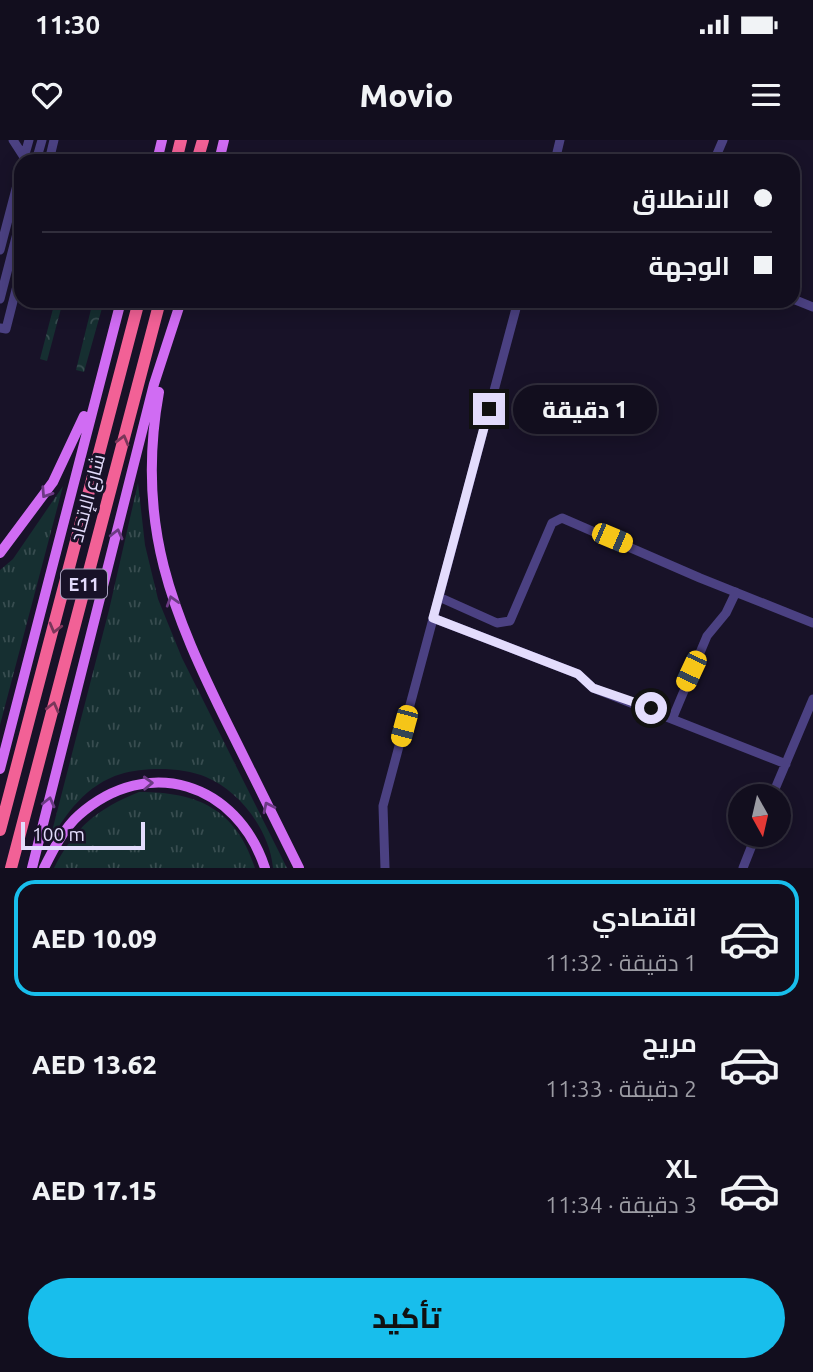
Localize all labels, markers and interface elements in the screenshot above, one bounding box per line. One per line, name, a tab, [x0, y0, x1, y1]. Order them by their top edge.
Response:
text: 11:30	[35, 10, 100, 39]
icon: heart	[28, 76, 66, 114]
icon: menu	[747, 76, 785, 114]
text: Movio	[360, 77, 453, 113]
text: الانطلاق	[632, 184, 730, 213]
text: الوجهة	[649, 251, 730, 280]
callout: 1 دقيقة	[514, 384, 657, 434]
route end	[473, 393, 505, 425]
text: 1 دقيقة	[542, 397, 628, 422]
one-way arrow	[115, 434, 129, 446]
street label: شارع الإتحاد	[65, 452, 112, 545]
one-way arrow	[41, 485, 54, 498]
car	[589, 520, 636, 556]
one-way arrow	[109, 528, 123, 540]
road number: E11	[61, 570, 107, 598]
one-way arrow	[166, 595, 181, 607]
one-way arrow	[49, 622, 63, 634]
car	[673, 648, 710, 694]
route start	[635, 692, 667, 724]
one-way arrow	[45, 701, 59, 713]
car	[389, 703, 420, 749]
one-way arrow	[143, 775, 154, 791]
north arrow	[728, 784, 791, 847]
map controls	[728, 784, 791, 847]
one-way arrow	[41, 796, 55, 808]
one-way arrow	[263, 802, 277, 814]
scale bar	[21, 819, 145, 851]
text: 100 m	[32, 823, 85, 845]
text: اقتصادي	[592, 902, 697, 931]
icon: car	[718, 907, 781, 970]
text: AED 10.09	[32, 924, 157, 953]
text: 1 دقيقة · 11:32	[545, 950, 697, 975]
text: مريح	[642, 1028, 697, 1057]
icon: car	[718, 1033, 781, 1096]
text: AED 13.62	[32, 1050, 157, 1079]
text: 2 دقيقة · 11:33	[545, 1076, 697, 1101]
text: XL	[666, 1154, 697, 1183]
icon: car	[718, 1159, 781, 1222]
text: AED 17.15	[32, 1176, 157, 1205]
text: 3 دقيقة · 11:34	[545, 1192, 697, 1217]
button: تأكيد	[28, 1278, 785, 1358]

